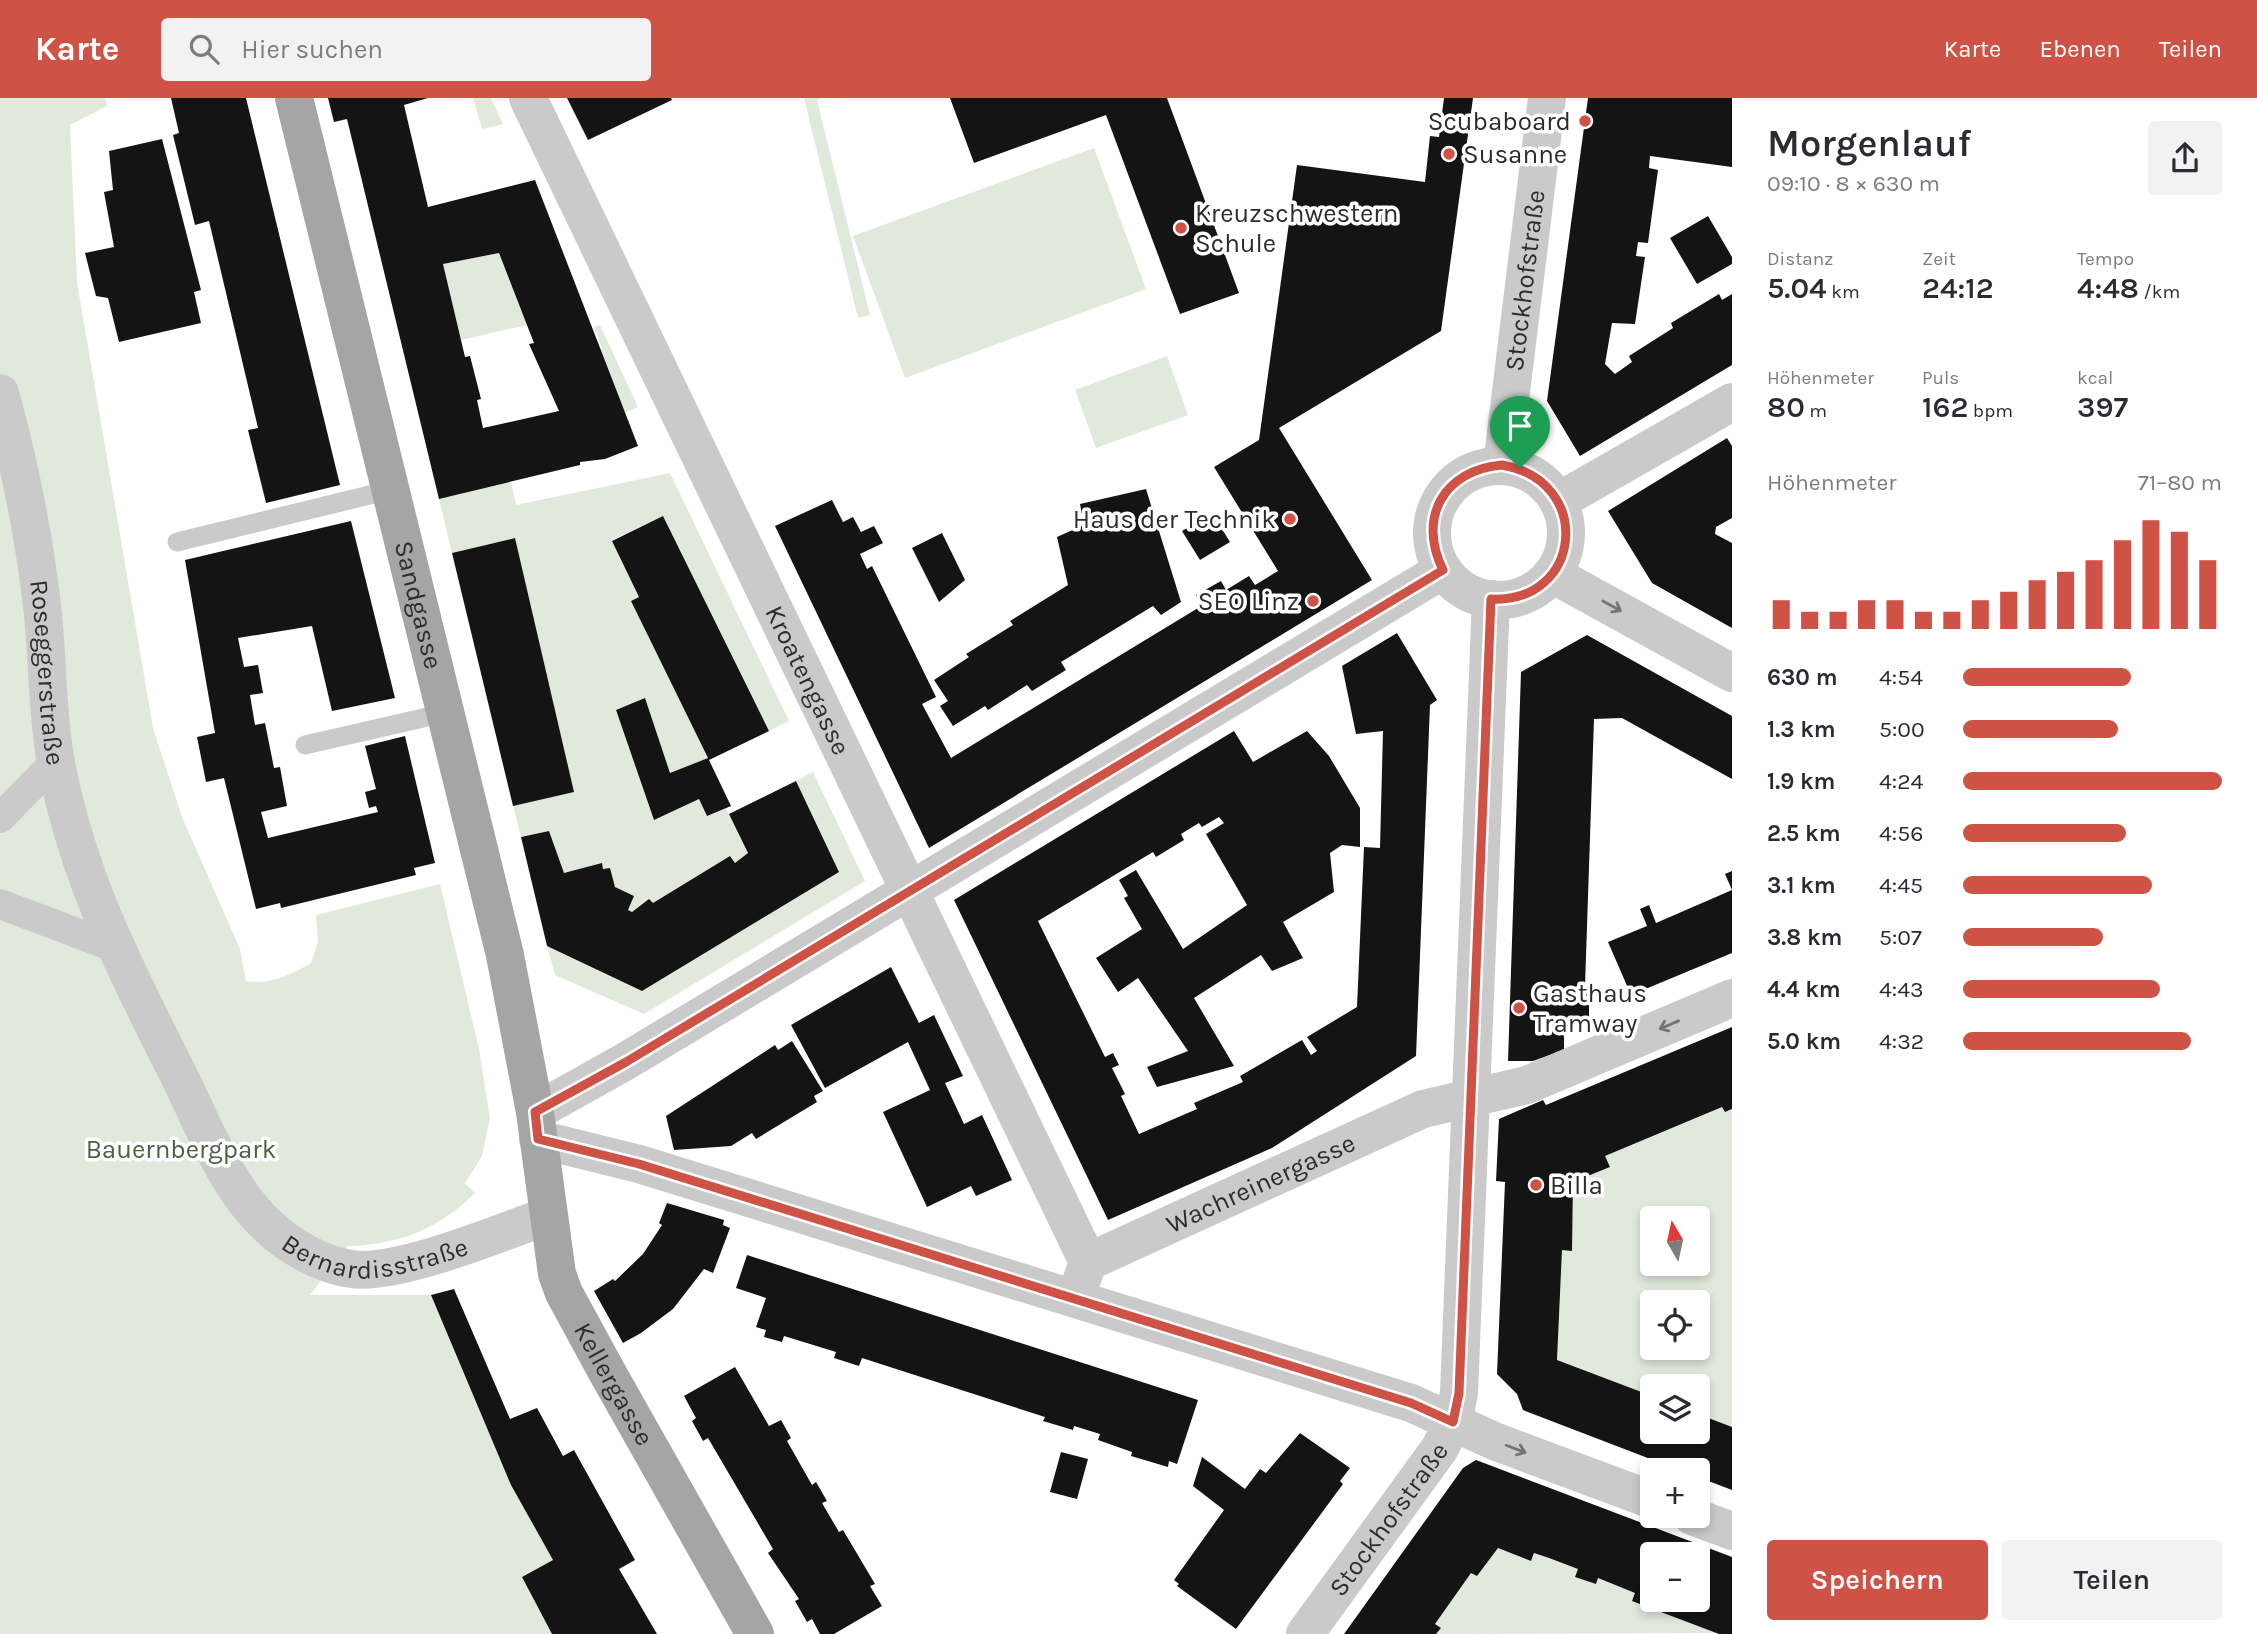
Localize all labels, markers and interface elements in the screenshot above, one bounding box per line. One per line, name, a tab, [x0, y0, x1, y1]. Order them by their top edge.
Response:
search box	[161, 18, 651, 81]
text: Karte	[35, 30, 119, 68]
icon: search	[185, 30, 223, 68]
text: Hier suchen	[241, 34, 383, 65]
text: Karte	[1944, 35, 2001, 63]
text: Ebenen	[2039, 35, 2121, 63]
text: Teilen	[2159, 35, 2222, 63]
place label: Scubaboard	[1428, 106, 1571, 137]
marker: Scubaboard	[1577, 113, 1593, 129]
text: Morgenlauf	[1767, 121, 1971, 166]
button: share	[2148, 121, 2222, 195]
place label: Susanne	[1463, 139, 1567, 170]
marker: Susanne	[1441, 146, 1457, 162]
text: 09:10 · 8 × 630 m	[1767, 170, 1940, 197]
street label: Stockhofstraße	[1498, 188, 1551, 373]
place label: Kreuzschwestern Schule	[1195, 198, 1398, 259]
marker: Kreuzschwestern Schule	[1173, 220, 1189, 236]
text: Distanz	[1767, 248, 1833, 270]
text: Zeit	[1922, 248, 1956, 270]
text: Tempo	[2077, 248, 2134, 270]
text: 5.04	[1767, 270, 1827, 306]
text: 24:12	[1922, 270, 1994, 306]
text: 4:48	[2077, 270, 2139, 306]
text: km	[1827, 281, 1860, 303]
text: /km	[2139, 281, 2180, 303]
text: Höhenmeter	[1767, 367, 1874, 389]
text: Puls	[1922, 367, 1959, 389]
text: kcal	[2077, 367, 2113, 389]
text: 80	[1767, 389, 1805, 425]
text: 162	[1922, 389, 1968, 425]
text: 397	[2077, 389, 2128, 425]
pin	[1490, 396, 1550, 468]
text: m	[1805, 400, 1827, 422]
text: bpm	[1968, 400, 2013, 422]
icon: arrive	[1501, 407, 1539, 445]
text: Höhenmeter	[1767, 469, 1897, 496]
text: 71–80 m	[2138, 469, 2222, 496]
place label: Haus der Technik	[1073, 504, 1276, 535]
marker: Haus der Technik	[1282, 511, 1298, 527]
street label: Sandgasse	[388, 538, 449, 672]
street label: Roseggerstraße	[23, 578, 72, 768]
place label: SEO Linz	[1198, 586, 1299, 617]
marker: SEO Linz	[1305, 593, 1321, 609]
one-way arrow	[1602, 599, 1622, 613]
street label: Kroatengasse	[759, 600, 857, 760]
text: 630 m	[1767, 664, 1837, 691]
text: 4:54	[1879, 664, 1923, 691]
text: 1.3 km	[1767, 716, 1836, 743]
text: 5:00	[1879, 716, 1925, 743]
text: 1.9 km	[1767, 768, 1835, 795]
text: 4:24	[1879, 768, 1923, 795]
text: 2.5 km	[1767, 820, 1841, 847]
text: 4:56	[1879, 820, 1923, 847]
text: 3.1 km	[1767, 872, 1836, 899]
text: 4:45	[1879, 872, 1923, 899]
text: 3.8 km	[1767, 924, 1842, 951]
text: 5:07	[1879, 924, 1922, 951]
text: 4.4 km	[1767, 976, 1841, 1003]
text: 4:43	[1879, 976, 1924, 1003]
place label: Gasthaus Tramway	[1533, 978, 1647, 1039]
marker: Gasthaus Tramway	[1511, 1000, 1527, 1016]
one-way arrow	[1659, 1019, 1680, 1032]
text: 5.0 km	[1767, 1028, 1841, 1055]
text: 4:32	[1879, 1028, 1924, 1055]
street label: Wachreinergasse	[1161, 1127, 1360, 1240]
park label: Bauernbergpark	[86, 1134, 276, 1165]
place label: Billa	[1550, 1170, 1603, 1201]
marker: Billa	[1528, 1177, 1544, 1193]
north arrow	[1640, 1206, 1710, 1276]
map controls	[1640, 1206, 1710, 1612]
street label: Bernardisstraße	[276, 1227, 472, 1285]
button: locate	[1640, 1290, 1710, 1360]
street label: Kellergasse	[568, 1317, 661, 1451]
button: layers	[1640, 1374, 1710, 1444]
street label: Stockhofstraße	[1322, 1436, 1455, 1602]
one-way arrow	[1504, 1444, 1526, 1456]
button: +	[1640, 1458, 1710, 1528]
button: Speichern	[1767, 1540, 1988, 1620]
button: Teilen	[2002, 1540, 2222, 1620]
button: −	[1640, 1542, 1710, 1612]

